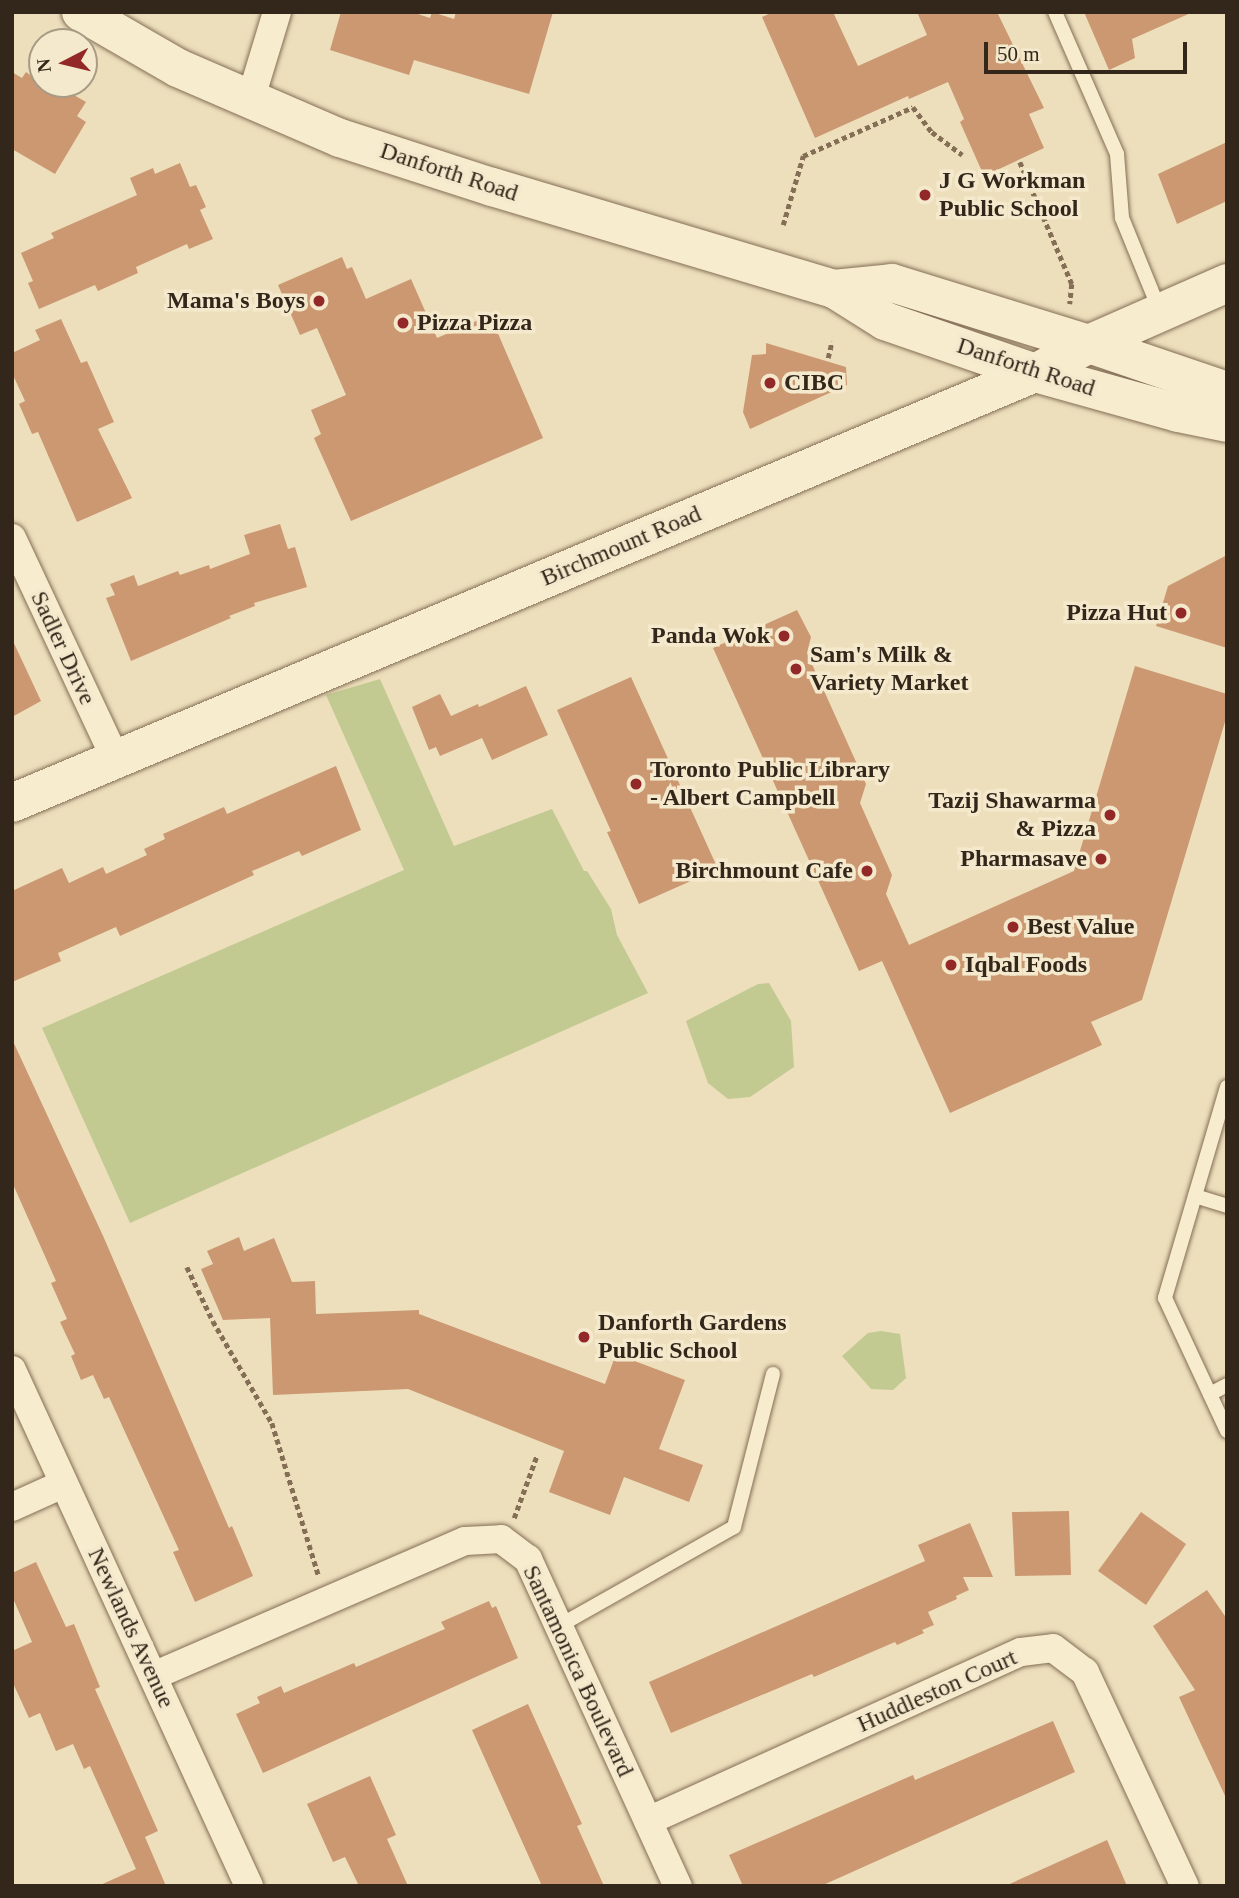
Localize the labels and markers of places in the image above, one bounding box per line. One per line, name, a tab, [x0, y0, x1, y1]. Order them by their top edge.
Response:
place label: J G Workman Public School	[939, 167, 1086, 223]
marker: J G Workman Public School	[917, 187, 933, 203]
place label: Mama's Boys	[167, 287, 305, 315]
marker: Mama's Boys	[311, 293, 327, 309]
place label: Pizza Pizza	[417, 309, 532, 337]
marker: Pizza Pizza	[395, 315, 411, 331]
place label: CIBC	[784, 369, 844, 397]
marker: CIBC	[762, 375, 778, 391]
place label: Pizza Hut	[1066, 599, 1167, 627]
marker: Pizza Hut	[1173, 605, 1189, 621]
place label: Panda Wok	[651, 622, 770, 650]
marker: Panda Wok	[776, 628, 792, 644]
place label: Sam's Milk & Variety Market	[810, 641, 968, 697]
marker: Sam's Milk & Variety Market	[788, 661, 804, 677]
place label: Toronto Public Library - Albert Campbell	[650, 756, 890, 812]
marker: Toronto Public Library - Albert Campbell	[628, 776, 644, 792]
place label: Tazij Shawarma & Pizza	[928, 787, 1096, 843]
marker: Tazij Shawarma & Pizza	[1102, 807, 1118, 823]
place label: Pharmasave	[960, 845, 1087, 873]
marker: Pharmasave	[1093, 851, 1109, 867]
place label: Birchmount Cafe	[675, 857, 853, 885]
marker: Birchmount Cafe	[859, 863, 875, 879]
place label: Best Value	[1027, 913, 1135, 941]
marker: Best Value	[1005, 919, 1021, 935]
place label: Iqbal Foods	[965, 951, 1087, 979]
marker: Iqbal Foods	[943, 957, 959, 973]
place label: Danforth Gardens Public School	[598, 1309, 787, 1365]
marker: Danforth Gardens Public School	[576, 1329, 592, 1345]

